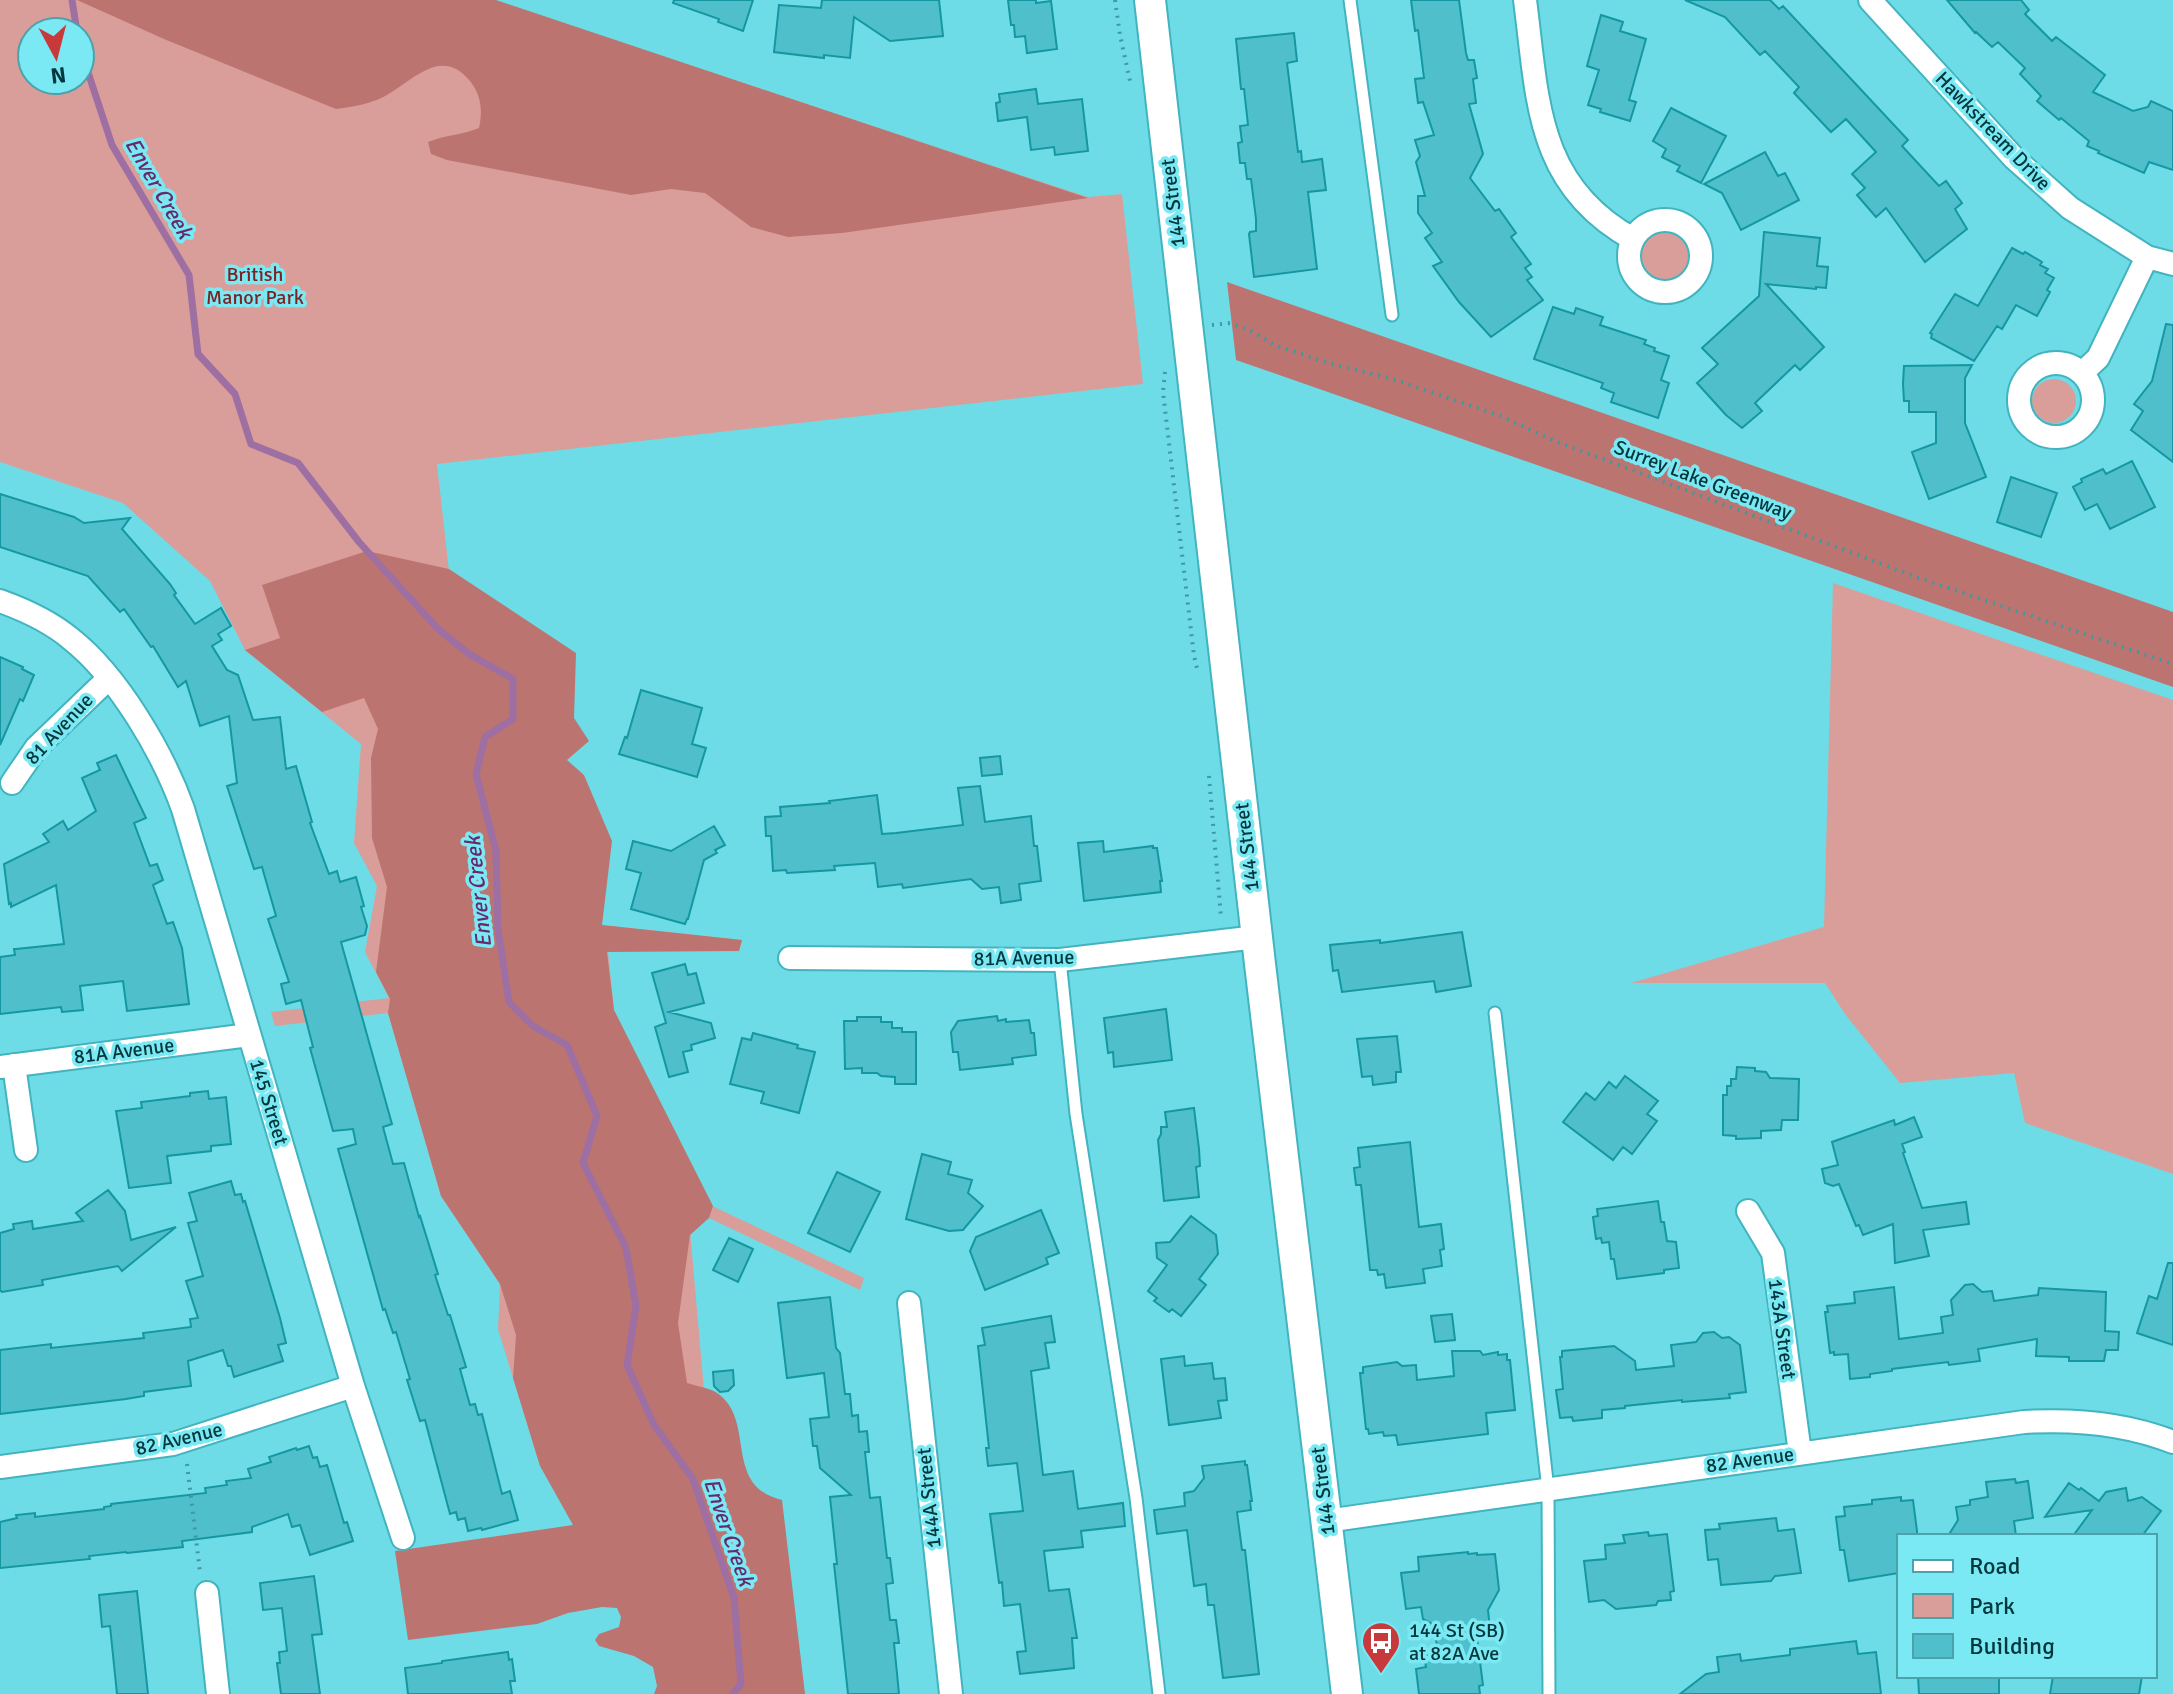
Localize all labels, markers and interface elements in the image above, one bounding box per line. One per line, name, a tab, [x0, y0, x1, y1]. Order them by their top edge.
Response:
north arrow	[16, 16, 96, 96]
text: N	[49, 61, 68, 90]
street label: Hawkstream Drive	[1930, 66, 2056, 196]
water label: Enver Creek	[119, 133, 200, 245]
street label: 144 Street	[1155, 157, 1191, 249]
park label: British Manor Park	[206, 262, 304, 310]
street label: Surrey Lake Greenway	[1611, 435, 1796, 526]
street label: 81 Avenue	[20, 688, 98, 770]
street label: 144 Street	[1229, 801, 1265, 893]
water label: Enver Creek	[459, 833, 497, 949]
street label: 81A Avenue	[973, 945, 1075, 971]
street label: 81A Avenue	[72, 1032, 176, 1070]
street label: 145 Street	[244, 1056, 294, 1148]
street label: 143A Street	[1763, 1277, 1801, 1381]
street label: 82 Avenue	[133, 1417, 225, 1461]
street label: 82 Avenue	[1704, 1441, 1796, 1479]
street label: 144 Street	[1305, 1445, 1341, 1537]
street label: 144A Street	[911, 1446, 947, 1550]
water label: Enver Creek	[698, 1475, 761, 1591]
legend	[1897, 1534, 2157, 1678]
text: Road	[1969, 1551, 2020, 1581]
text: Park	[1969, 1591, 2015, 1621]
place label: 144 St (SB) at 82A Ave	[1409, 1618, 1505, 1666]
bus stop icon: 144 St (SB) at 82A Ave	[1360, 1620, 1402, 1675]
text: Building	[1969, 1631, 2055, 1661]

